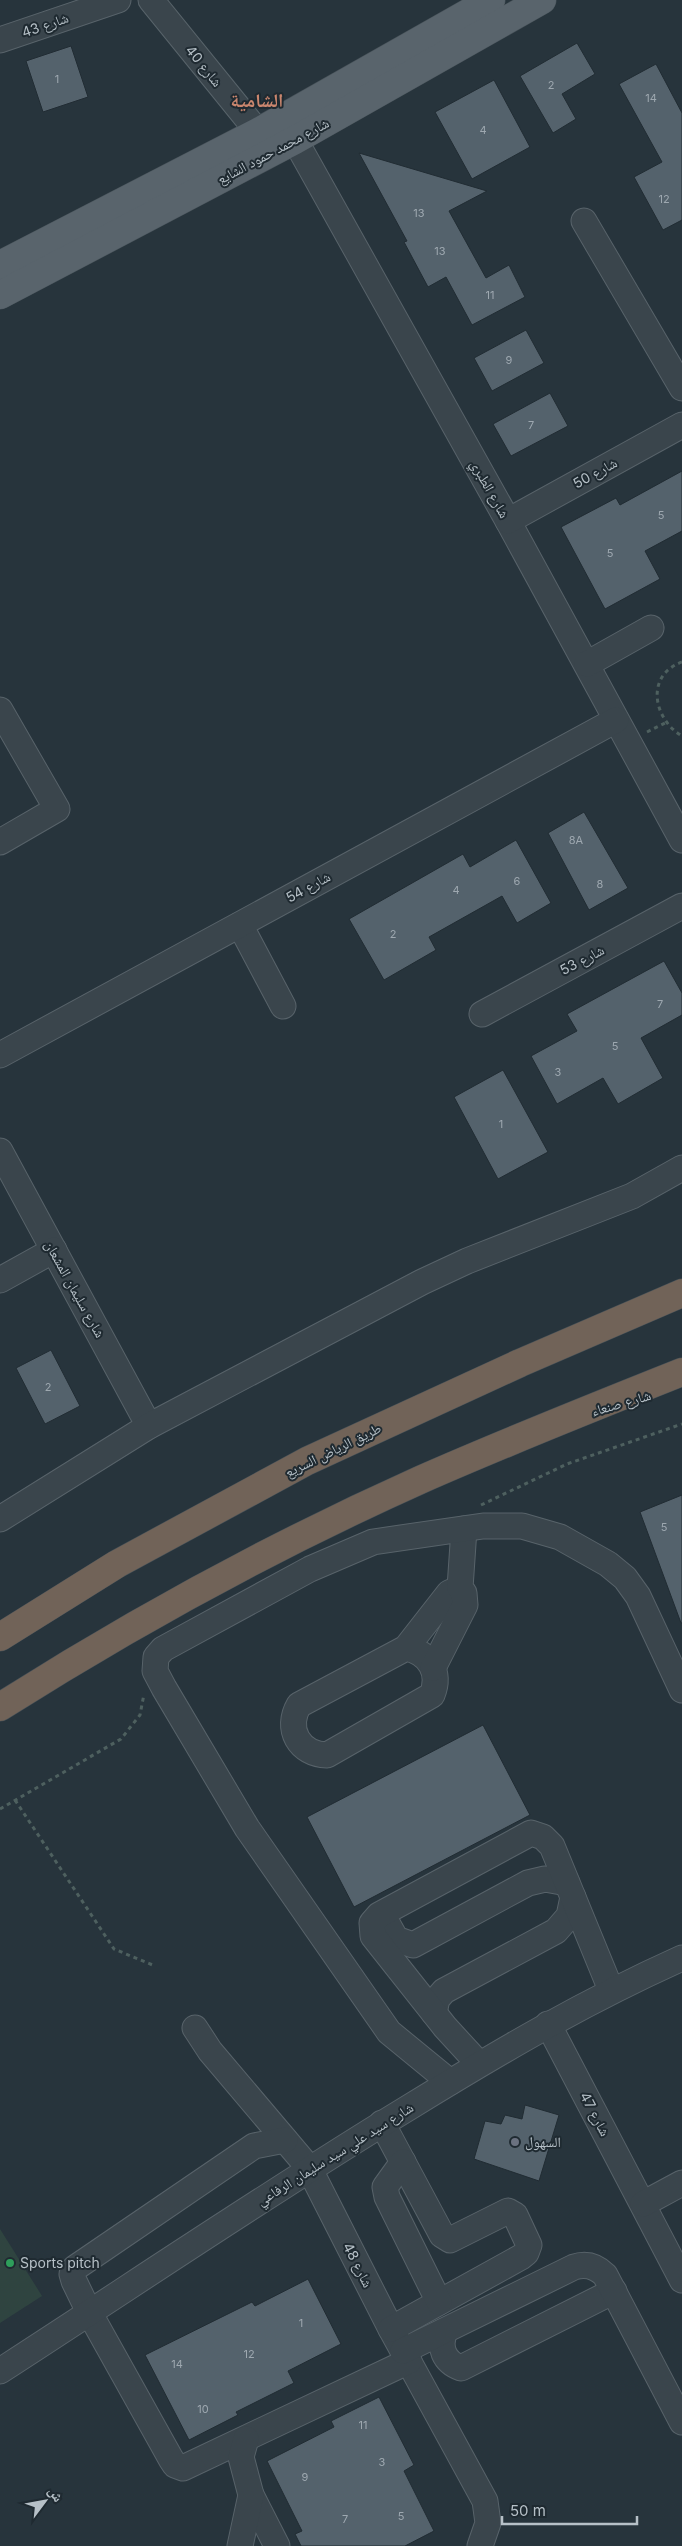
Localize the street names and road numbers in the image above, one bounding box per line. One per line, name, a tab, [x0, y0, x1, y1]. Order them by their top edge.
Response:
street label: شارع 43	[19, 9, 71, 42]
street label: شارع 40	[181, 42, 226, 91]
street label: شارع محمد حمود الشايع	[214, 114, 333, 189]
street label: شارع 50	[570, 454, 621, 493]
street label: شارع الطبري	[464, 457, 513, 523]
street label: شارع 54	[283, 867, 334, 907]
street label: شارع 53	[557, 941, 608, 980]
street label: شارع سليمان المشعان	[40, 1237, 109, 1341]
street label: شارع صنعاء	[589, 1386, 653, 1421]
street label: طريق الرياض السريع	[282, 1419, 385, 1482]
street label: شارع 47	[575, 2089, 614, 2140]
street label: شارع سيد علي سيد سليمان الرفاعي	[253, 2098, 418, 2212]
street label: شارع 48	[338, 2239, 377, 2291]

